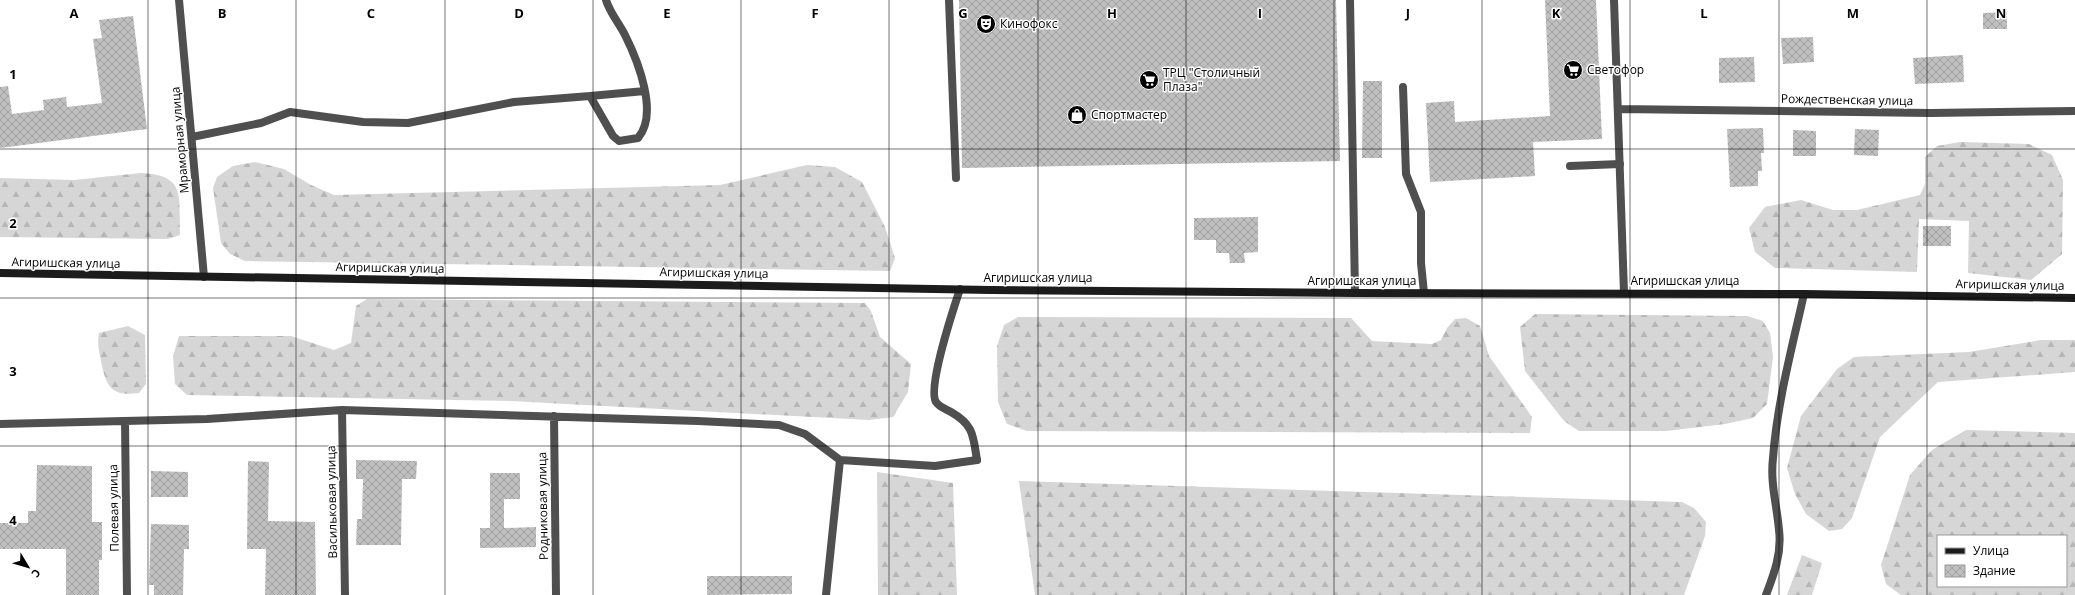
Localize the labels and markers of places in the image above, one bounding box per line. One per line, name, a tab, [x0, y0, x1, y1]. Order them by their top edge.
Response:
theatre icon: Кинофокс	[975, 13, 997, 35]
place label: Кинофокс	[1000, 15, 1058, 32]
supermarket icon: Светофор	[1562, 59, 1584, 81]
place label: Светофор	[1587, 61, 1644, 78]
place label: ТРЦ "Столичный Плаза"	[1163, 64, 1260, 95]
supermarket icon: ТРЦ "Столичный Плаза"	[1138, 69, 1160, 91]
shop icon: Спортмастер	[1066, 104, 1088, 126]
place label: Спортмастер	[1091, 106, 1167, 123]

